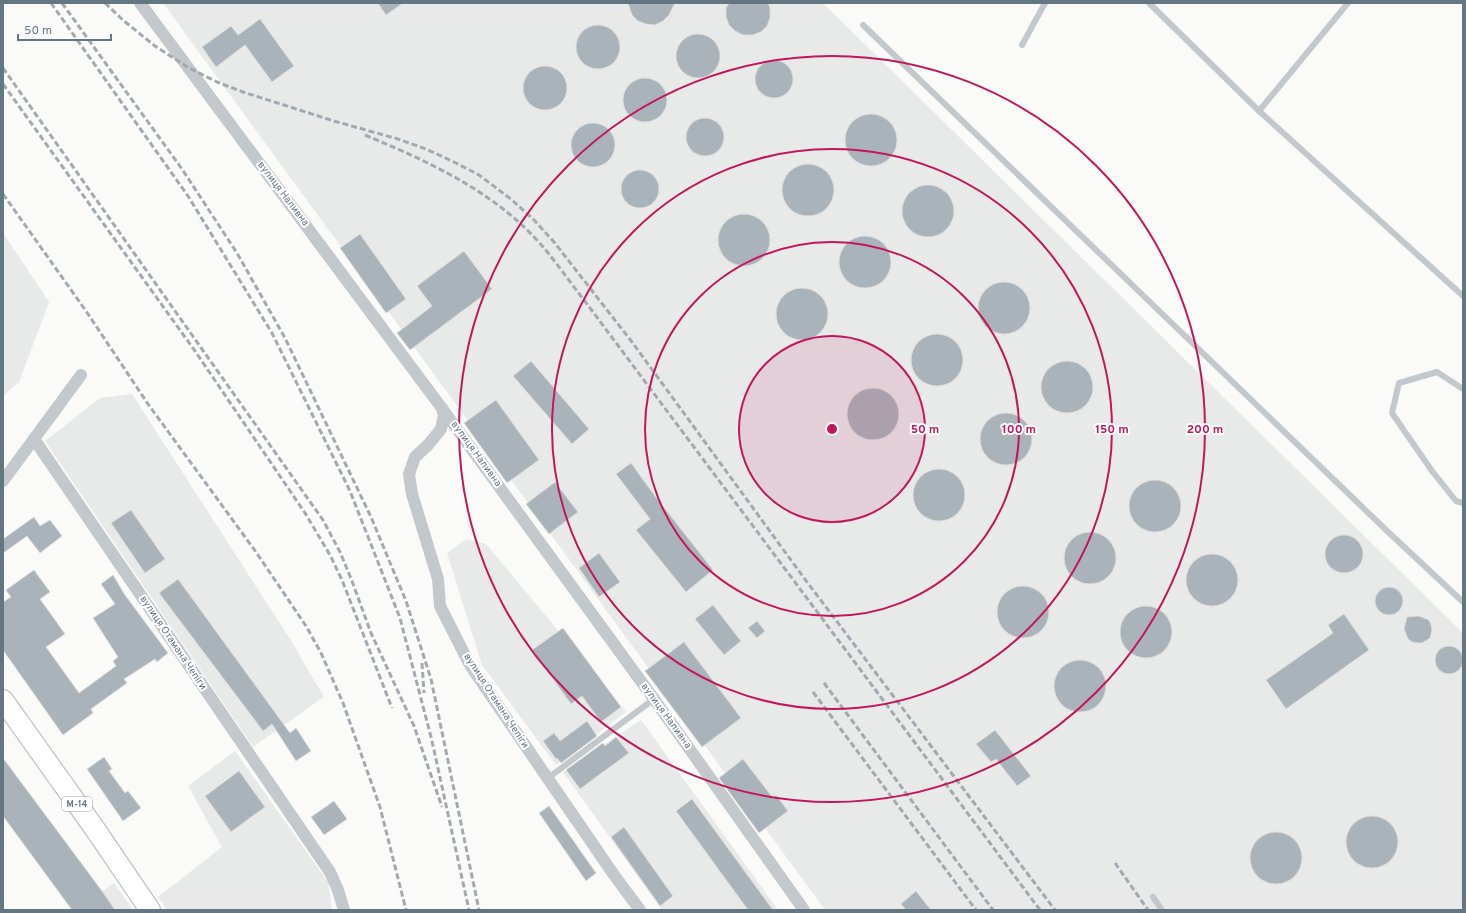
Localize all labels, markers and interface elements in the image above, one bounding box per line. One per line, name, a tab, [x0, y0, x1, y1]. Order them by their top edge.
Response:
scale bar	[18, 16, 111, 42]
text: 50 m	[24, 23, 52, 39]
street label: вулиця Наливна	[254, 159, 312, 229]
street label: вулиця Наливна	[448, 419, 504, 489]
centre of rings	[825, 422, 839, 436]
text: 50 m	[911, 422, 939, 438]
text: 100 m	[1002, 422, 1036, 438]
text: 150 m	[1095, 422, 1129, 438]
text: 200 m	[1187, 422, 1223, 438]
street label: вулиця Отамана Чепіги	[137, 593, 209, 693]
street label: вулиця Отамана Чепіги	[460, 651, 532, 751]
street label: вулиця Наливна	[638, 681, 694, 751]
road number: М-14	[62, 797, 92, 811]

